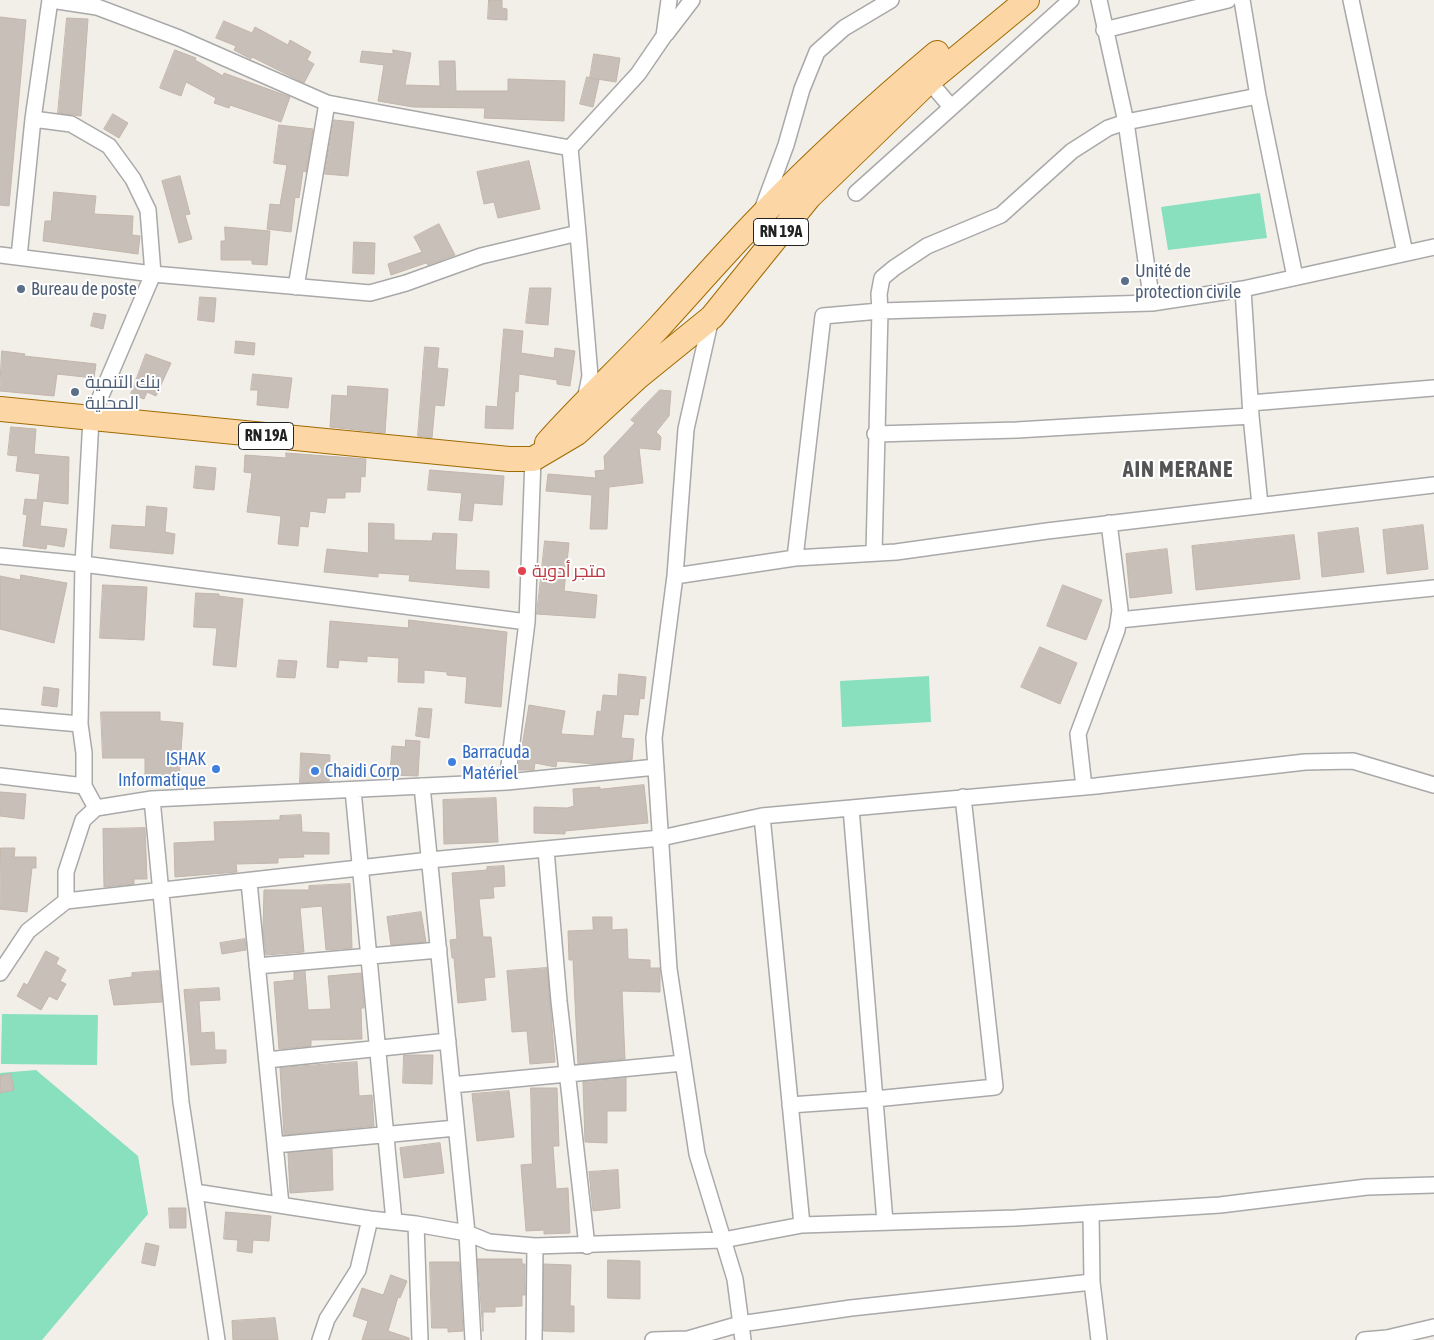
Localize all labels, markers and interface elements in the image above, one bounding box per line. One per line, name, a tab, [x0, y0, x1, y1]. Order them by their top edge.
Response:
road number: RN 19A	[754, 218, 808, 246]
place label: Unité de protection civile	[1135, 260, 1241, 302]
marker: Unité de protection civile	[1119, 275, 1131, 287]
place label: Bureau de poste	[31, 278, 137, 300]
marker: Bureau de poste	[15, 283, 27, 295]
place label: بنك التنمية المحلية	[85, 371, 160, 414]
marker: بنك التنمية المحلية	[69, 386, 81, 398]
road number: RN 19A	[238, 422, 294, 450]
district label: AIN MERANE	[1121, 457, 1235, 483]
place label: متجر أدوية	[532, 560, 606, 582]
marker: متجر أدوية	[516, 565, 528, 577]
place label: Barracuda Matériel	[462, 741, 530, 784]
place label: ISHAK Informatique	[118, 748, 206, 791]
marker: Barracuda Matériel	[446, 756, 458, 768]
place label: Chaidi Corp	[325, 760, 400, 782]
marker: ISHAK Informatique	[210, 763, 222, 775]
marker: Chaidi Corp	[309, 765, 321, 777]

